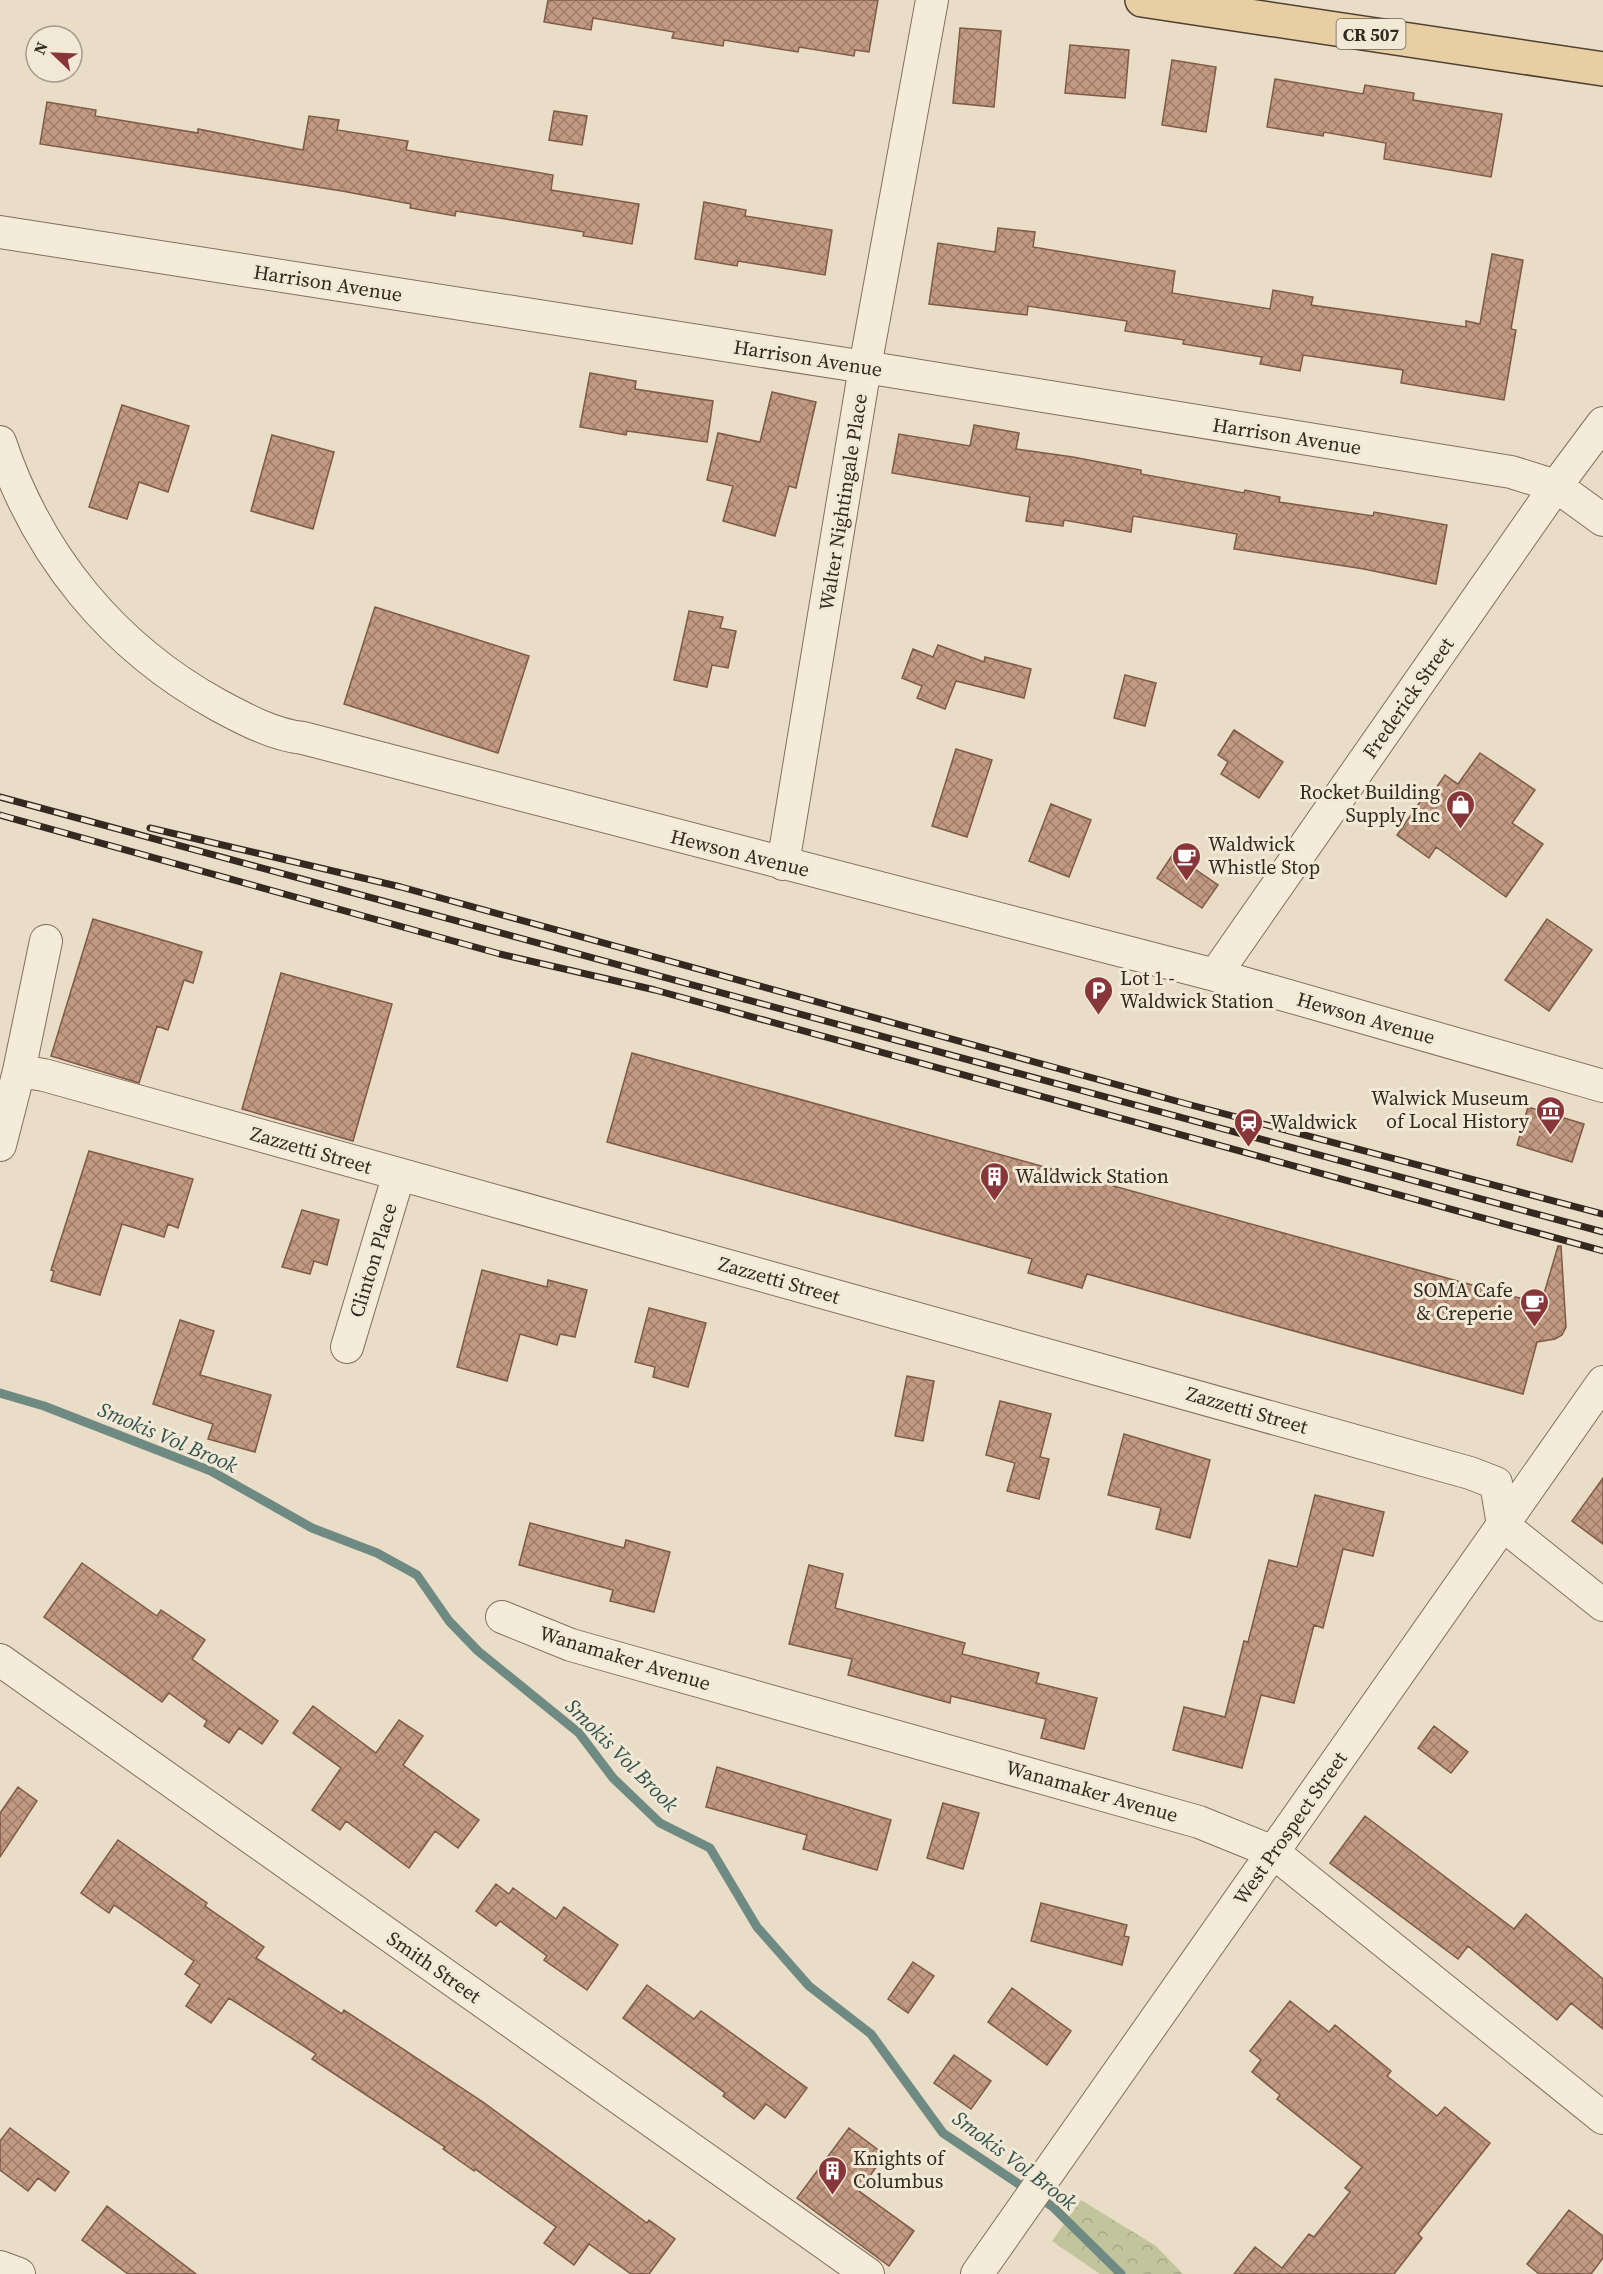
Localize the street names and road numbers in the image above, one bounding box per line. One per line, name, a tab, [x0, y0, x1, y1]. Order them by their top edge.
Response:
road number: CR 507	[1336, 19, 1406, 49]
street label: Harrison Avenue	[252, 257, 404, 309]
street label: Harrison Avenue	[732, 332, 884, 384]
street label: Walter Nightingale Place	[812, 391, 874, 613]
street label: Harrison Avenue	[1211, 410, 1363, 462]
street label: Frederick Street	[1356, 631, 1461, 764]
street label: Hewson Avenue	[667, 822, 813, 884]
street label: Hewson Avenue	[1294, 985, 1438, 1051]
street label: Zazzetti Street	[247, 1119, 375, 1181]
street label: Clinton Place	[342, 1199, 404, 1321]
street label: Zazzetti Street	[715, 1249, 843, 1311]
street label: Zazzetti Street	[1183, 1379, 1311, 1441]
street label: Wanamaker Avenue	[536, 1619, 714, 1697]
street label: West Prospect Street	[1226, 1745, 1354, 1910]
street label: Wanamaker Avenue	[1003, 1753, 1181, 1829]
street label: Smith Street	[381, 1924, 487, 2010]

